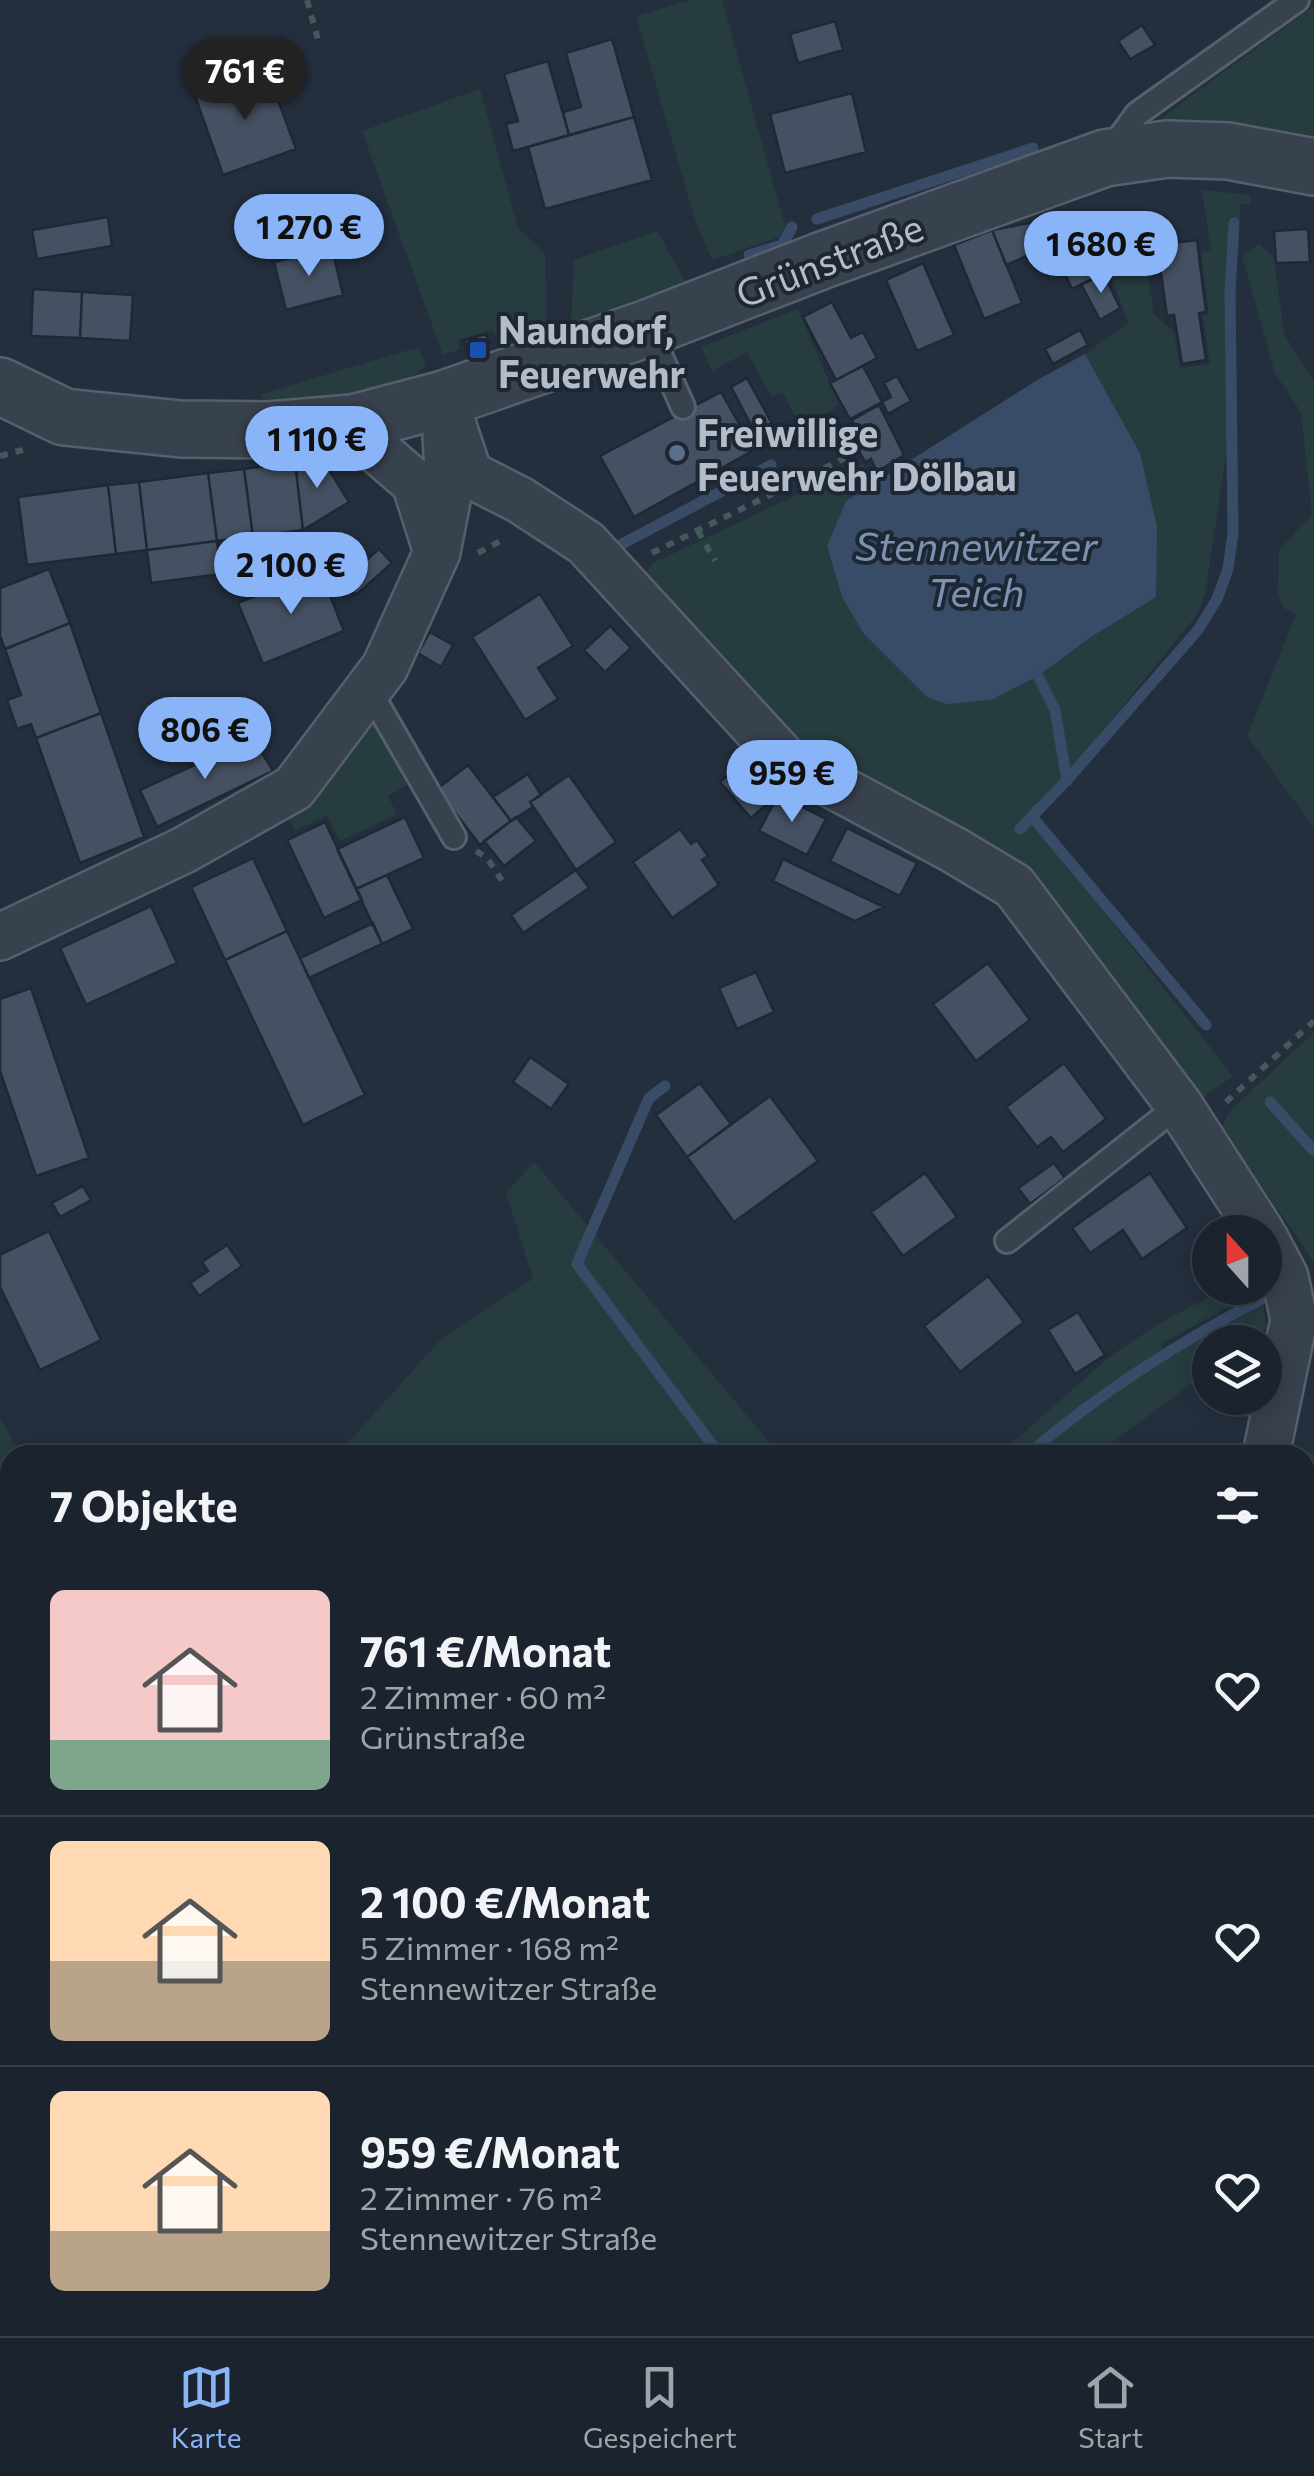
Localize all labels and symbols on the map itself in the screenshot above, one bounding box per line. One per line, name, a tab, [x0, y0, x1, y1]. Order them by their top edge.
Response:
pin: 761 €	[175, 38, 315, 123]
pin: 1 270 €	[217, 194, 401, 279]
street label: Grünstraße	[729, 202, 929, 316]
pin: 1 680 €	[1009, 211, 1193, 296]
place label: Naundorf, Feuerwehr	[498, 305, 686, 396]
marker: Naundorf, Feuerwehr	[467, 339, 489, 361]
pin: 1 110 €	[225, 406, 409, 491]
place label: Freiwillige Feuerwehr Dölbau	[697, 408, 1017, 499]
marker: Freiwillige Feuerwehr Dölbau	[666, 442, 688, 464]
water label: Stennewitzer Teich	[855, 520, 1099, 615]
pin: 2 100 €	[199, 532, 383, 617]
pin: 806 €	[135, 697, 275, 782]
pin: 959 €	[722, 740, 862, 825]
north arrow	[1192, 1215, 1282, 1305]

